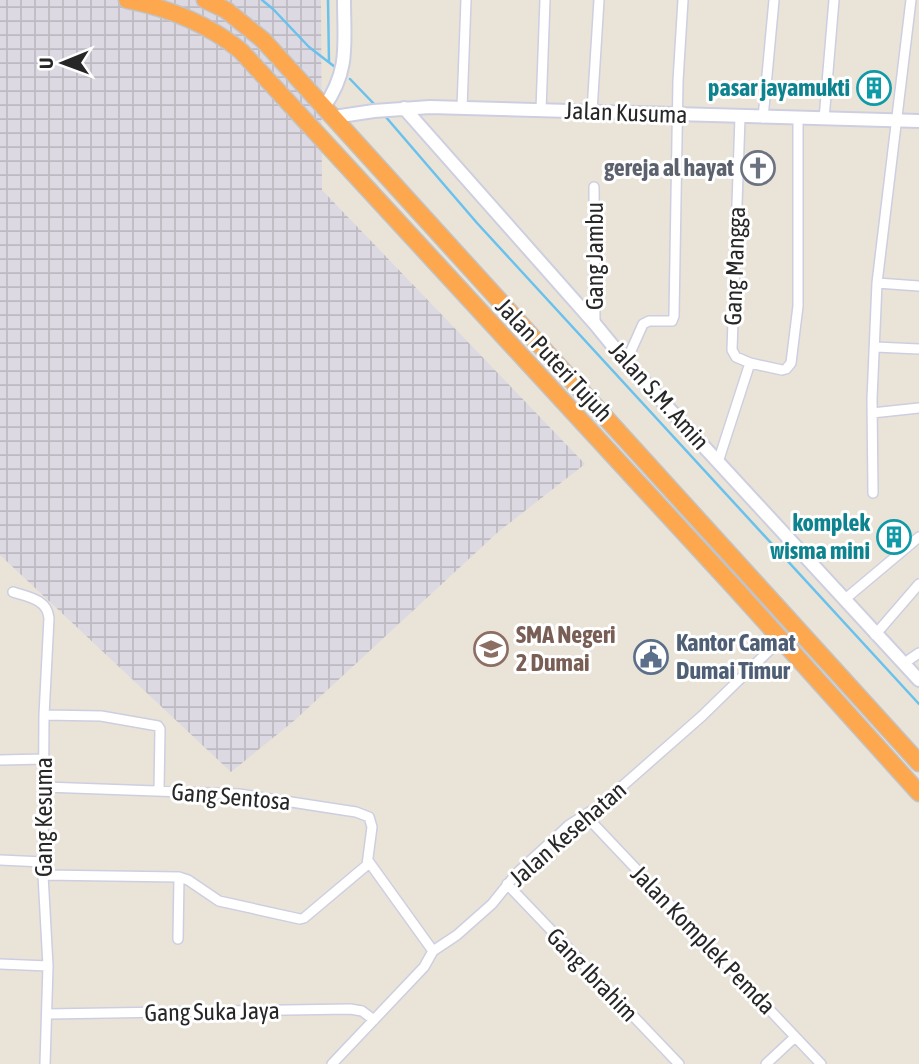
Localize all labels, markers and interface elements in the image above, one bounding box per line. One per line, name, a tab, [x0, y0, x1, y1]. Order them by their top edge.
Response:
north arrow	[28, 28, 98, 98]
text: U	[35, 57, 57, 69]
building icon: pasar jayamukti	[855, 69, 893, 107]
place label: pasar jayamukti	[708, 74, 850, 101]
street label: Jalan Kusuma	[564, 97, 688, 128]
church icon: gereja al hayat	[739, 149, 777, 187]
place label: gereja al hayat	[604, 154, 734, 181]
street label: Gang Jambu	[581, 202, 608, 310]
street label: Gang Mangga	[719, 206, 750, 326]
street label: Jalan Puteri Tujuh	[491, 293, 618, 427]
street label: Jalan S.M. Amin	[604, 336, 715, 455]
place label: komplek wisma mini	[770, 509, 870, 564]
building icon: komplek wisma mini	[875, 518, 913, 556]
place label: SMA Negeri 2 Dumai	[516, 621, 616, 676]
place label: Kantor Camat Dumai Timur	[676, 629, 796, 684]
school or university icon: SMA Negeri 2 Dumai	[472, 630, 510, 668]
public building icon: Kantor Camat Dumai Timur	[632, 638, 670, 676]
street label: Gang Kesuma	[30, 757, 57, 877]
street label: Jalan Kesehatan	[504, 776, 631, 891]
street label: Gang Sentosa	[170, 778, 292, 815]
street label: Jalan Komplek Pemda	[626, 860, 781, 1019]
street label: Gang Ibrahim	[541, 923, 643, 1027]
street label: Gang Suka Jaya	[144, 997, 280, 1026]

